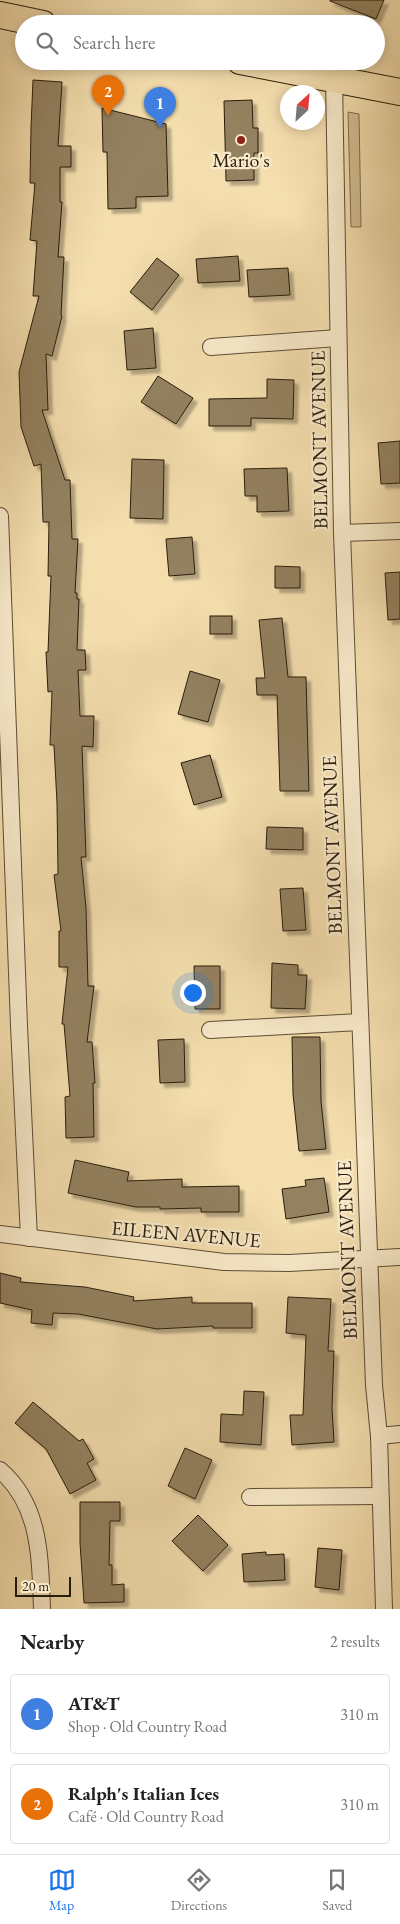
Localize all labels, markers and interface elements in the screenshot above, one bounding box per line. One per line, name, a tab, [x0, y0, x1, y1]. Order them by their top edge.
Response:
search box	[15, 15, 385, 70]
icon: search	[33, 29, 61, 57]
text: Search here	[73, 30, 155, 55]
pin: 2	[92, 75, 124, 116]
north arrow	[280, 85, 325, 130]
pin: 1	[144, 87, 176, 128]
marker: Mario's	[235, 134, 247, 146]
place label: Mario's	[212, 147, 270, 173]
street label: BELMONT AVENUE	[304, 350, 334, 530]
street label: BELMONT AVENUE	[316, 755, 348, 935]
your location	[180, 980, 206, 1006]
street label: BELMONT AVENUE	[331, 1160, 363, 1340]
street label: EILEEN AVENUE	[110, 1215, 262, 1253]
scale bar	[15, 1574, 71, 1597]
text: 20 m	[22, 1577, 49, 1595]
text: Nearby	[20, 1628, 84, 1655]
text: 2 results	[330, 1631, 380, 1652]
text: AT&T	[68, 1691, 120, 1716]
text: 1	[33, 1704, 41, 1725]
text: 310 m	[340, 1704, 379, 1725]
text: Shop · Old Country Road	[68, 1716, 227, 1737]
text: Ralph's Italian Ices	[68, 1781, 219, 1806]
text: 2	[33, 1794, 41, 1815]
text: 310 m	[340, 1794, 379, 1815]
text: Café · Old Country Road	[68, 1806, 224, 1827]
tab: Map	[48, 1866, 76, 1914]
tab: Directions	[171, 1866, 227, 1914]
tab: Saved	[322, 1866, 352, 1914]

